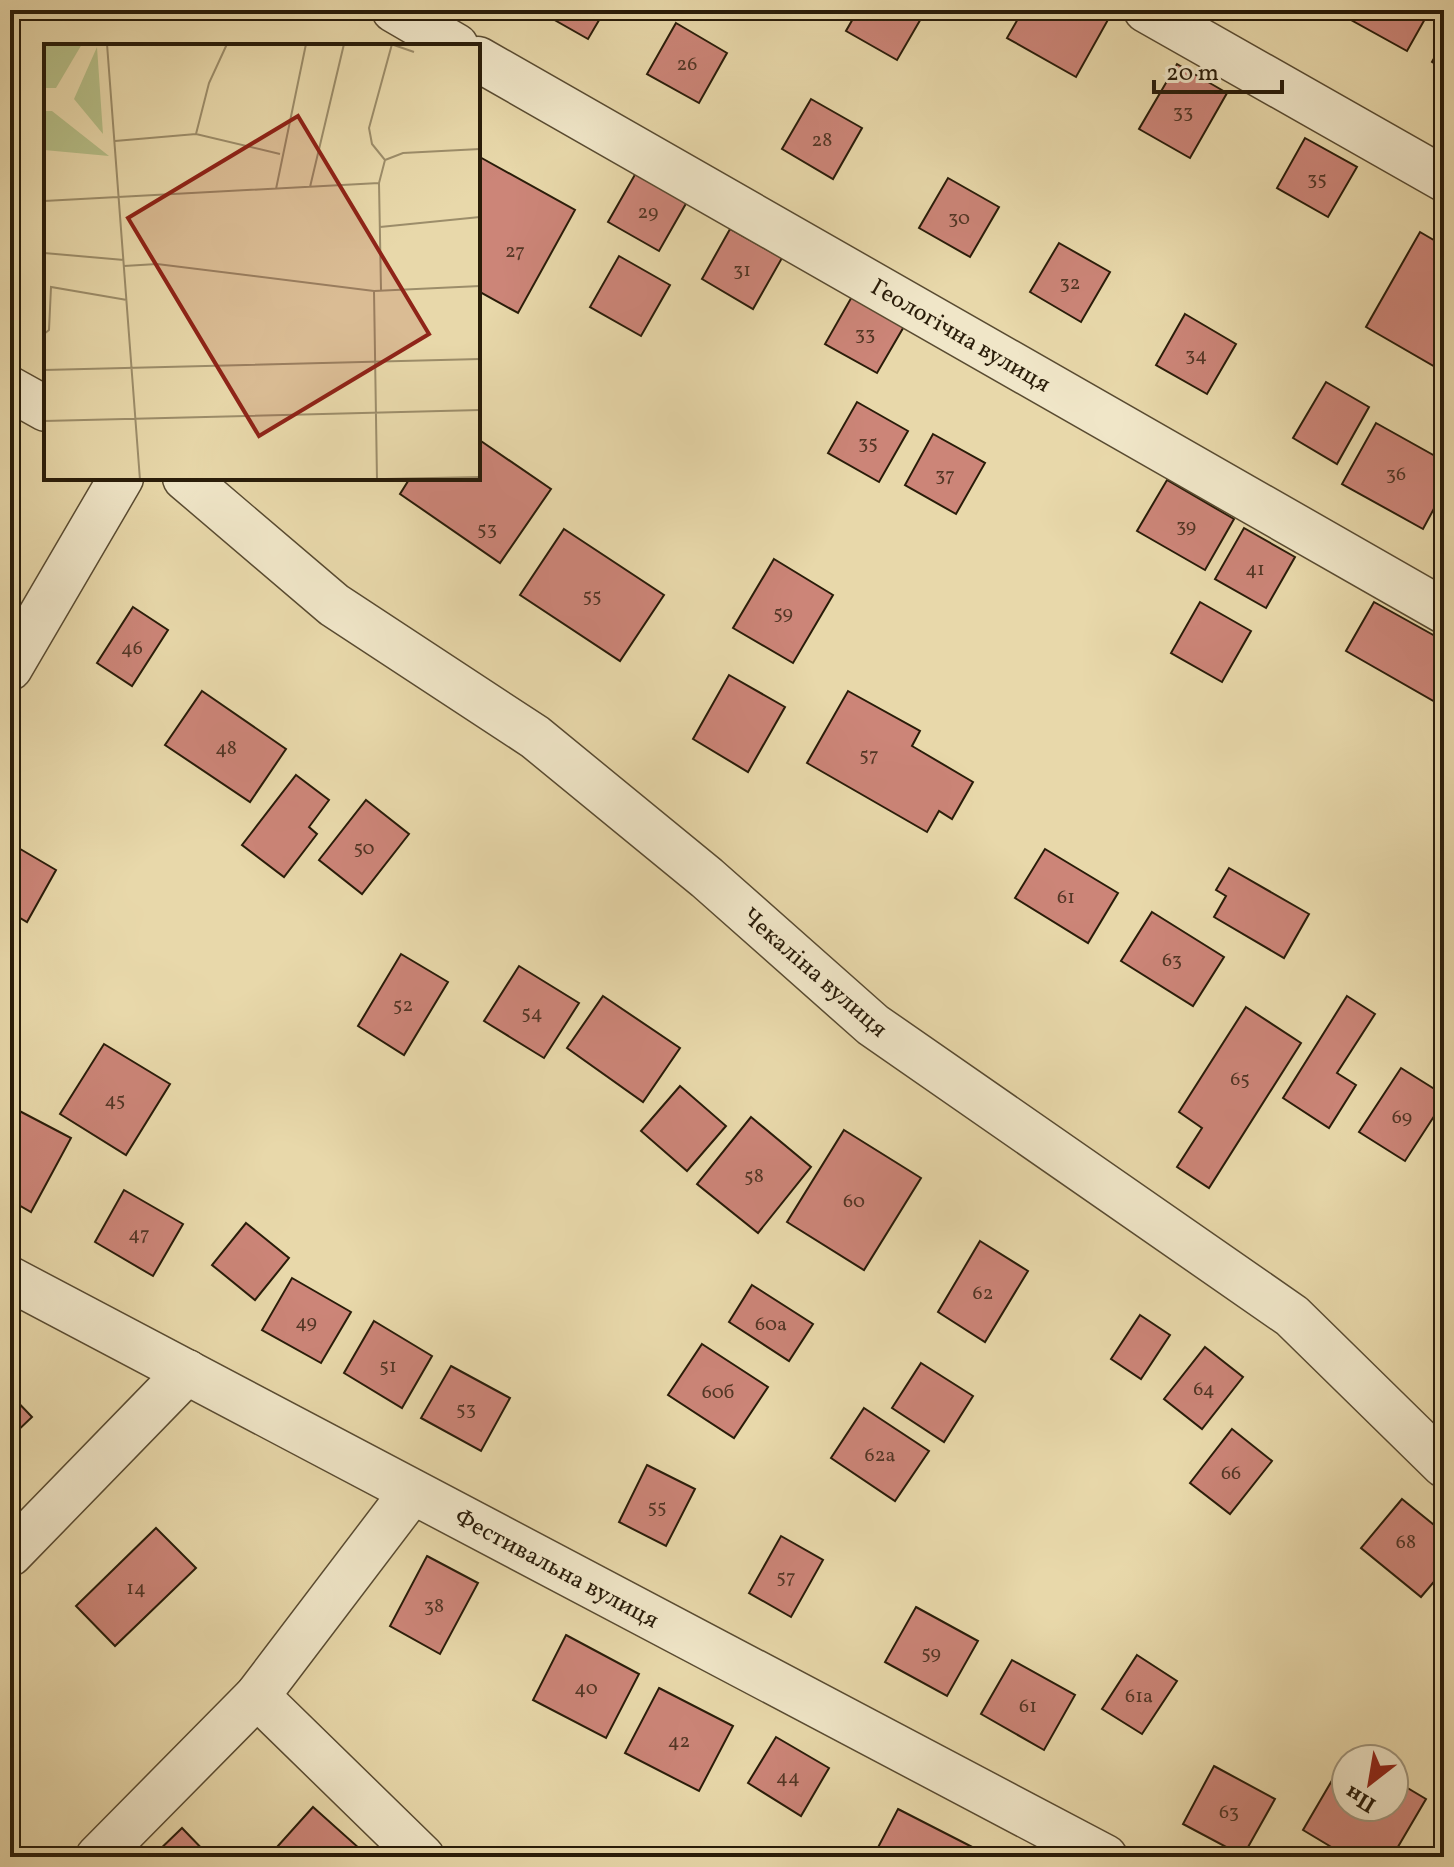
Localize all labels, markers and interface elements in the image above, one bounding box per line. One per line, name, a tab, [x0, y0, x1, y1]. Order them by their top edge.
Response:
inset map	[44, 44, 480, 480]
scale bar	[1154, 44, 1282, 94]
house number: 26	[677, 51, 697, 79]
text: 20 m	[1166, 57, 1219, 91]
house number: 33	[1173, 99, 1193, 127]
house number: 28	[812, 127, 832, 155]
house number: 35	[1307, 166, 1327, 194]
house number: 29	[638, 199, 658, 227]
house number: 30	[948, 205, 970, 233]
house number: 27	[505, 238, 525, 266]
house number: 31	[733, 257, 751, 285]
house number: 32	[1060, 270, 1081, 298]
street label: Геологічна вулиця	[864, 271, 1056, 402]
house number: 33	[855, 321, 875, 349]
house number: 34	[1185, 342, 1207, 370]
house number: 35	[858, 430, 878, 458]
house number: 36	[1386, 461, 1406, 489]
house number: 37	[935, 462, 955, 490]
house number: 39	[1176, 513, 1196, 541]
house number: 53	[477, 516, 497, 544]
house number: 41	[1245, 556, 1265, 584]
house number: 55	[582, 583, 602, 611]
house number: 59	[773, 600, 793, 628]
house number: 46	[121, 635, 143, 663]
house number: 48	[215, 735, 237, 763]
house number: 57	[859, 742, 879, 770]
house number: 50	[353, 835, 375, 863]
house number: 61	[1057, 884, 1075, 912]
street label: Чекаліна вулиця	[733, 901, 894, 1046]
house number: 63	[1162, 947, 1182, 975]
house number: 52	[393, 992, 413, 1020]
house number: 54	[521, 1000, 543, 1028]
house number: 65	[1230, 1066, 1250, 1094]
house number: 45	[105, 1087, 125, 1115]
house number: 69	[1392, 1104, 1412, 1132]
house number: 58	[744, 1163, 764, 1191]
house number: 60	[843, 1188, 865, 1216]
house number: 47	[128, 1221, 150, 1249]
house number: 62	[973, 1280, 993, 1308]
house number: 49	[295, 1309, 317, 1337]
house number: 60а	[755, 1311, 787, 1339]
house number: 51	[379, 1353, 397, 1381]
house number: 64	[1193, 1376, 1215, 1404]
house number: 60б	[702, 1379, 734, 1407]
house number: 53	[456, 1396, 476, 1424]
house number: 62а	[865, 1442, 895, 1470]
house number: 66	[1221, 1460, 1241, 1488]
house number: 55	[647, 1494, 667, 1522]
street label: Фестивальна вулиця	[448, 1501, 664, 1638]
house number: 68	[1396, 1529, 1416, 1557]
house number: 57	[776, 1564, 796, 1592]
house number: 14	[126, 1575, 146, 1603]
house number: 38	[424, 1593, 444, 1621]
house number: 59	[921, 1640, 941, 1668]
house number: 40	[574, 1675, 598, 1703]
house number: 61а	[1125, 1683, 1153, 1711]
house number: 61	[1019, 1693, 1037, 1721]
house number: 42	[668, 1728, 690, 1756]
north arrow	[1330, 1743, 1410, 1823]
house number: 44	[776, 1764, 800, 1792]
text: Пн	[1340, 1777, 1382, 1819]
house number: 63	[1219, 1799, 1239, 1827]

